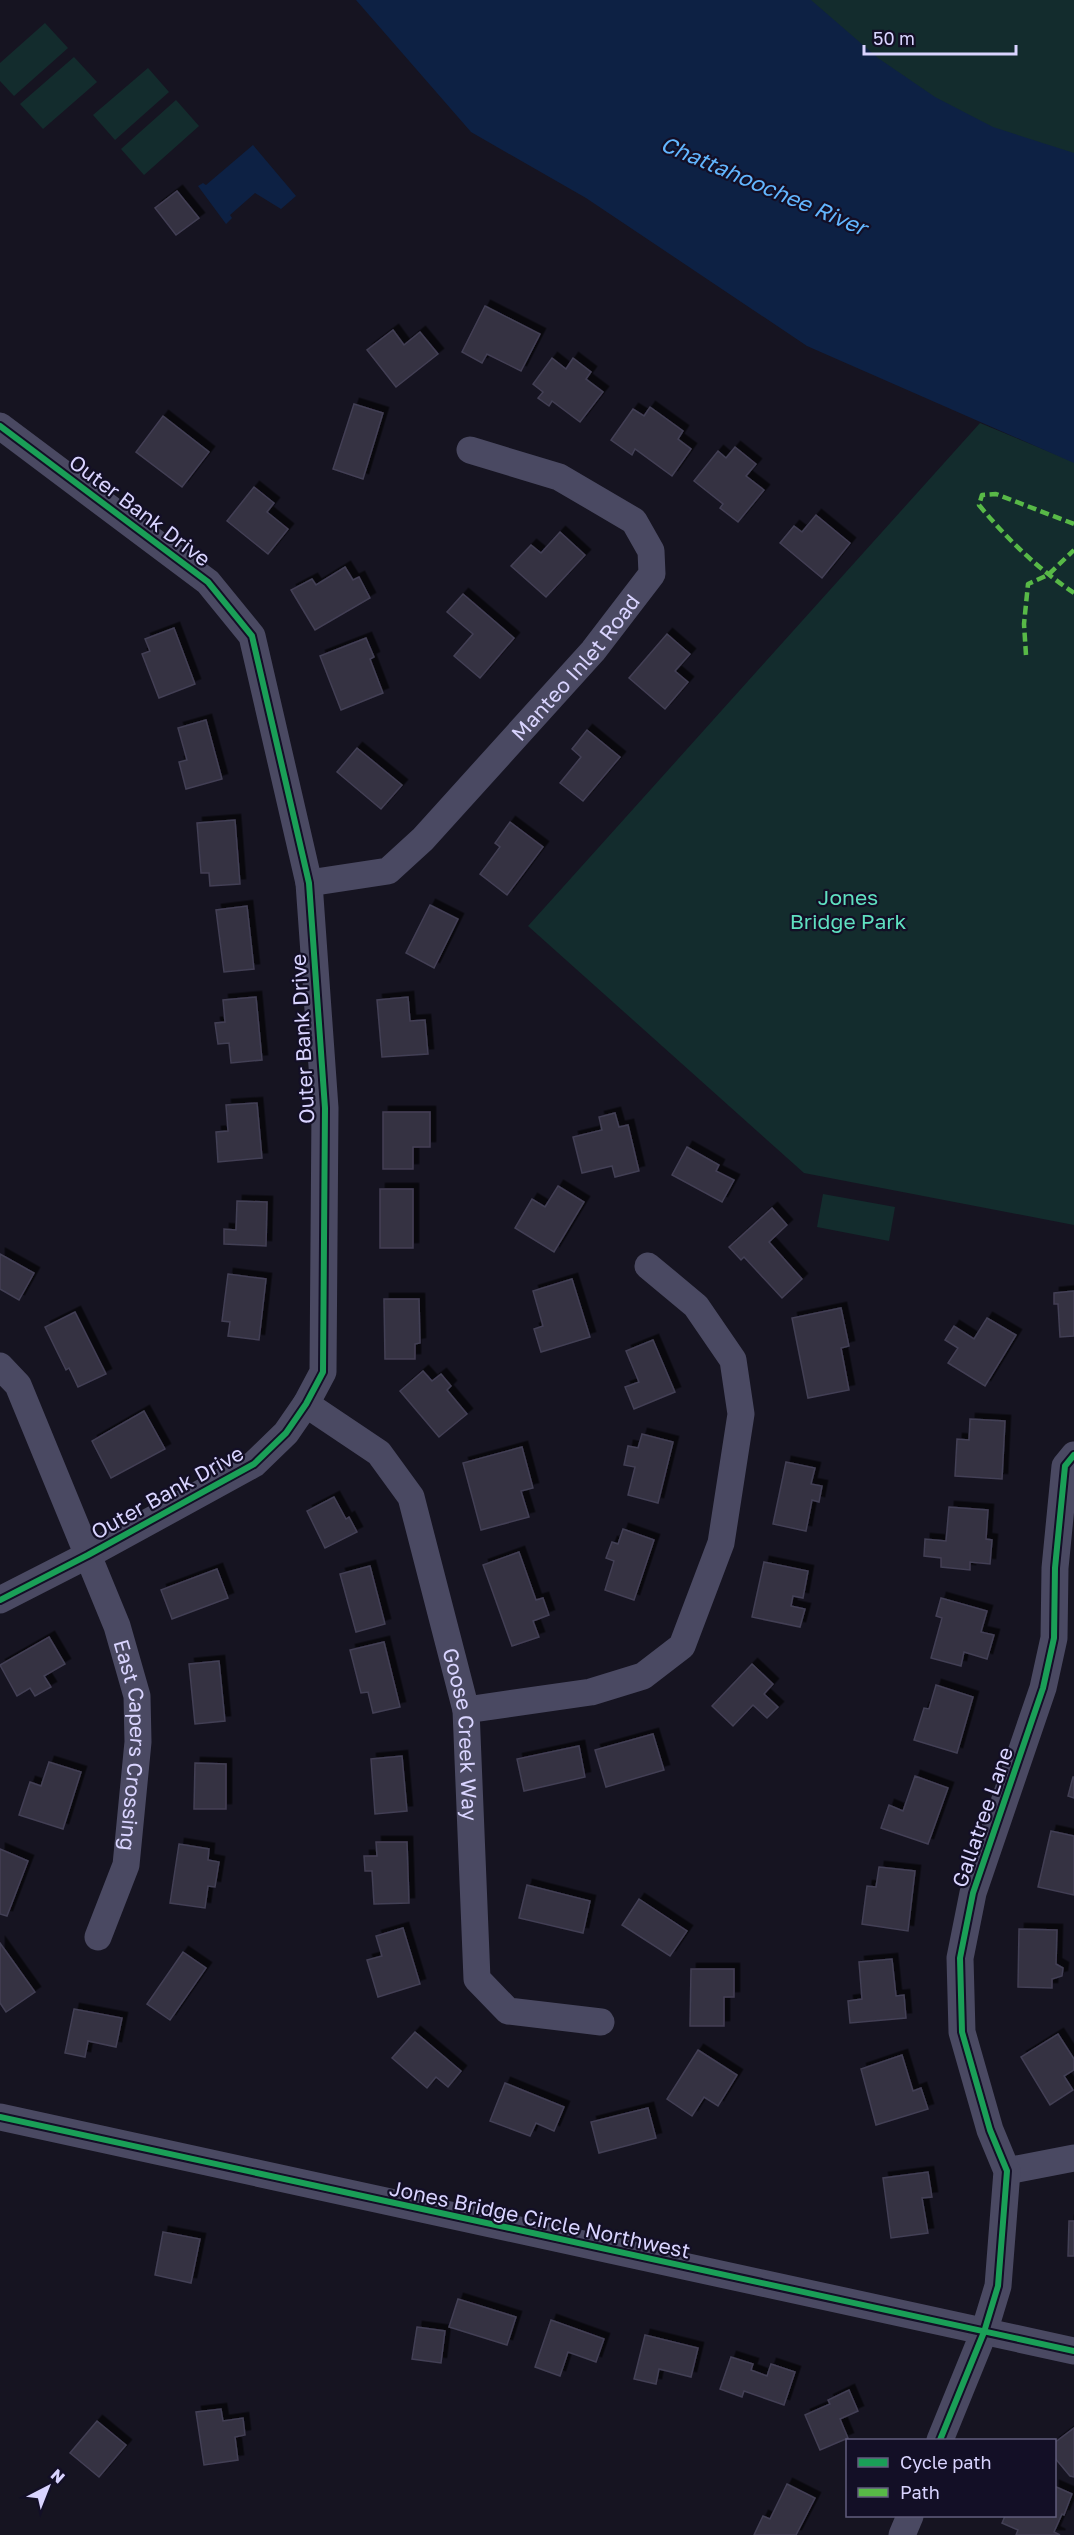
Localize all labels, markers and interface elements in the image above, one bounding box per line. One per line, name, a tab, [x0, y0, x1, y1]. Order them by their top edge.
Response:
scale bar	[864, 18, 1016, 56]
text: 50 m	[873, 27, 915, 49]
water label: Chattahoochee River	[657, 129, 874, 242]
street label: Outer Bank Drive	[64, 448, 216, 572]
street label: Manteo Inlet Road	[506, 589, 645, 746]
park label: Jones Bridge Park	[790, 884, 906, 934]
street label: Outer Bank Drive	[285, 953, 319, 1125]
street label: Outer Bank Drive	[86, 1439, 248, 1545]
street label: East Capers Crossing	[108, 1636, 151, 1852]
street label: Goose Creek Way	[437, 1645, 484, 1822]
street label: Gallatree Lane	[946, 1743, 1018, 1891]
street label: Jones Bridge Circle Northwest	[387, 2174, 693, 2264]
legend	[846, 2439, 1056, 2517]
text: Cycle path	[900, 2451, 992, 2473]
north arrow	[18, 2457, 78, 2517]
text: N	[47, 2464, 69, 2487]
text: Path	[900, 2481, 940, 2503]

